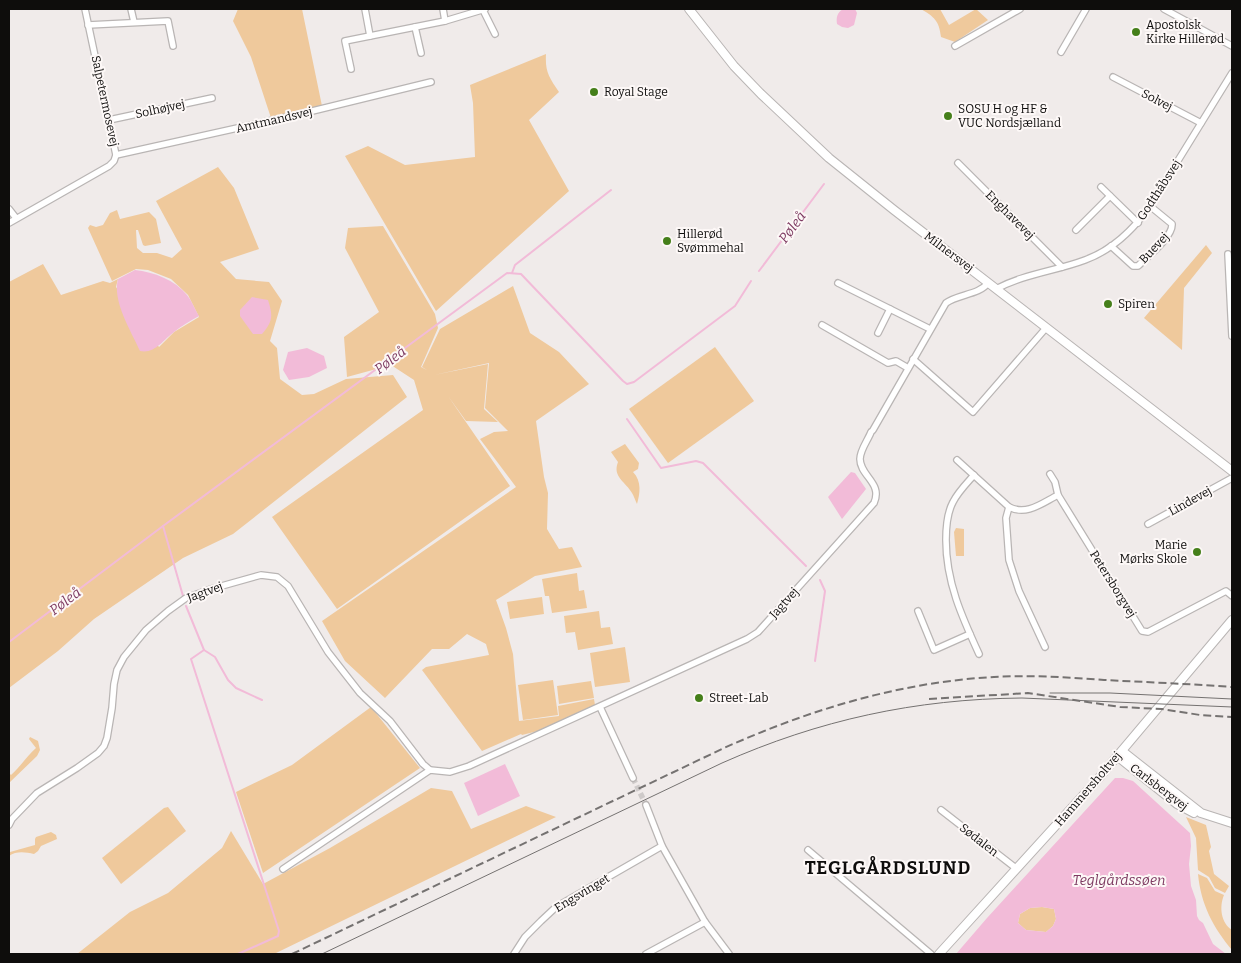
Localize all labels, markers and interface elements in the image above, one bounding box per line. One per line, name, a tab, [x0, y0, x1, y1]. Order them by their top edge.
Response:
place label: Apostolsk Kirke Hillerød	[1146, 18, 1224, 46]
marker: Apostolsk Kirke Hillerød	[1130, 26, 1142, 38]
street label: Salpetermosevej	[89, 54, 121, 148]
place label: Royal Stage	[604, 85, 668, 99]
marker: Royal Stage	[588, 86, 600, 98]
street label: Solvej	[1139, 86, 1175, 114]
street label: Solhøjvej	[134, 97, 186, 121]
place label: SOSU H og HF & VUC Nordsjælland	[958, 102, 1061, 130]
street label: Amtmandsvej	[234, 104, 314, 136]
marker: SOSU H og HF & VUC Nordsjælland	[942, 110, 954, 122]
street label: Godthåbsvej	[1134, 157, 1184, 223]
street label: Enghavevej	[983, 188, 1037, 242]
water label: Pøleå	[775, 208, 810, 246]
place label: Hillerød Svømmehal	[677, 227, 744, 255]
street label: Milnersvej	[922, 229, 976, 275]
street label: Buevej	[1136, 230, 1172, 266]
marker: Hillerød Svømmehal	[661, 235, 673, 247]
place label: Spiren	[1118, 297, 1155, 311]
marker: Spiren	[1102, 298, 1114, 310]
water label: Pøleå	[371, 343, 409, 378]
street label: Lindevej	[1166, 484, 1214, 518]
place label: Marie Mørks Skole	[1119, 538, 1187, 566]
marker: Marie Mørks Skole	[1191, 546, 1203, 558]
street label: Petersborgvej	[1087, 548, 1139, 620]
street label: Jagtvej	[184, 579, 225, 605]
water label: Pøleå	[46, 584, 84, 619]
street label: Jagtvej	[766, 585, 802, 622]
place label: Street-Lab	[709, 691, 768, 705]
marker: Street-Lab	[693, 692, 705, 704]
street label: Hammersholtvej	[1052, 749, 1124, 829]
street label: Carlsbergvej	[1127, 761, 1191, 813]
street label: Sødalen	[957, 821, 1001, 860]
district label: TEGLGÅRDSLUND	[805, 856, 971, 879]
street label: Engsvinget	[552, 871, 613, 915]
water label: Teglgårdssøen	[1072, 872, 1166, 889]

